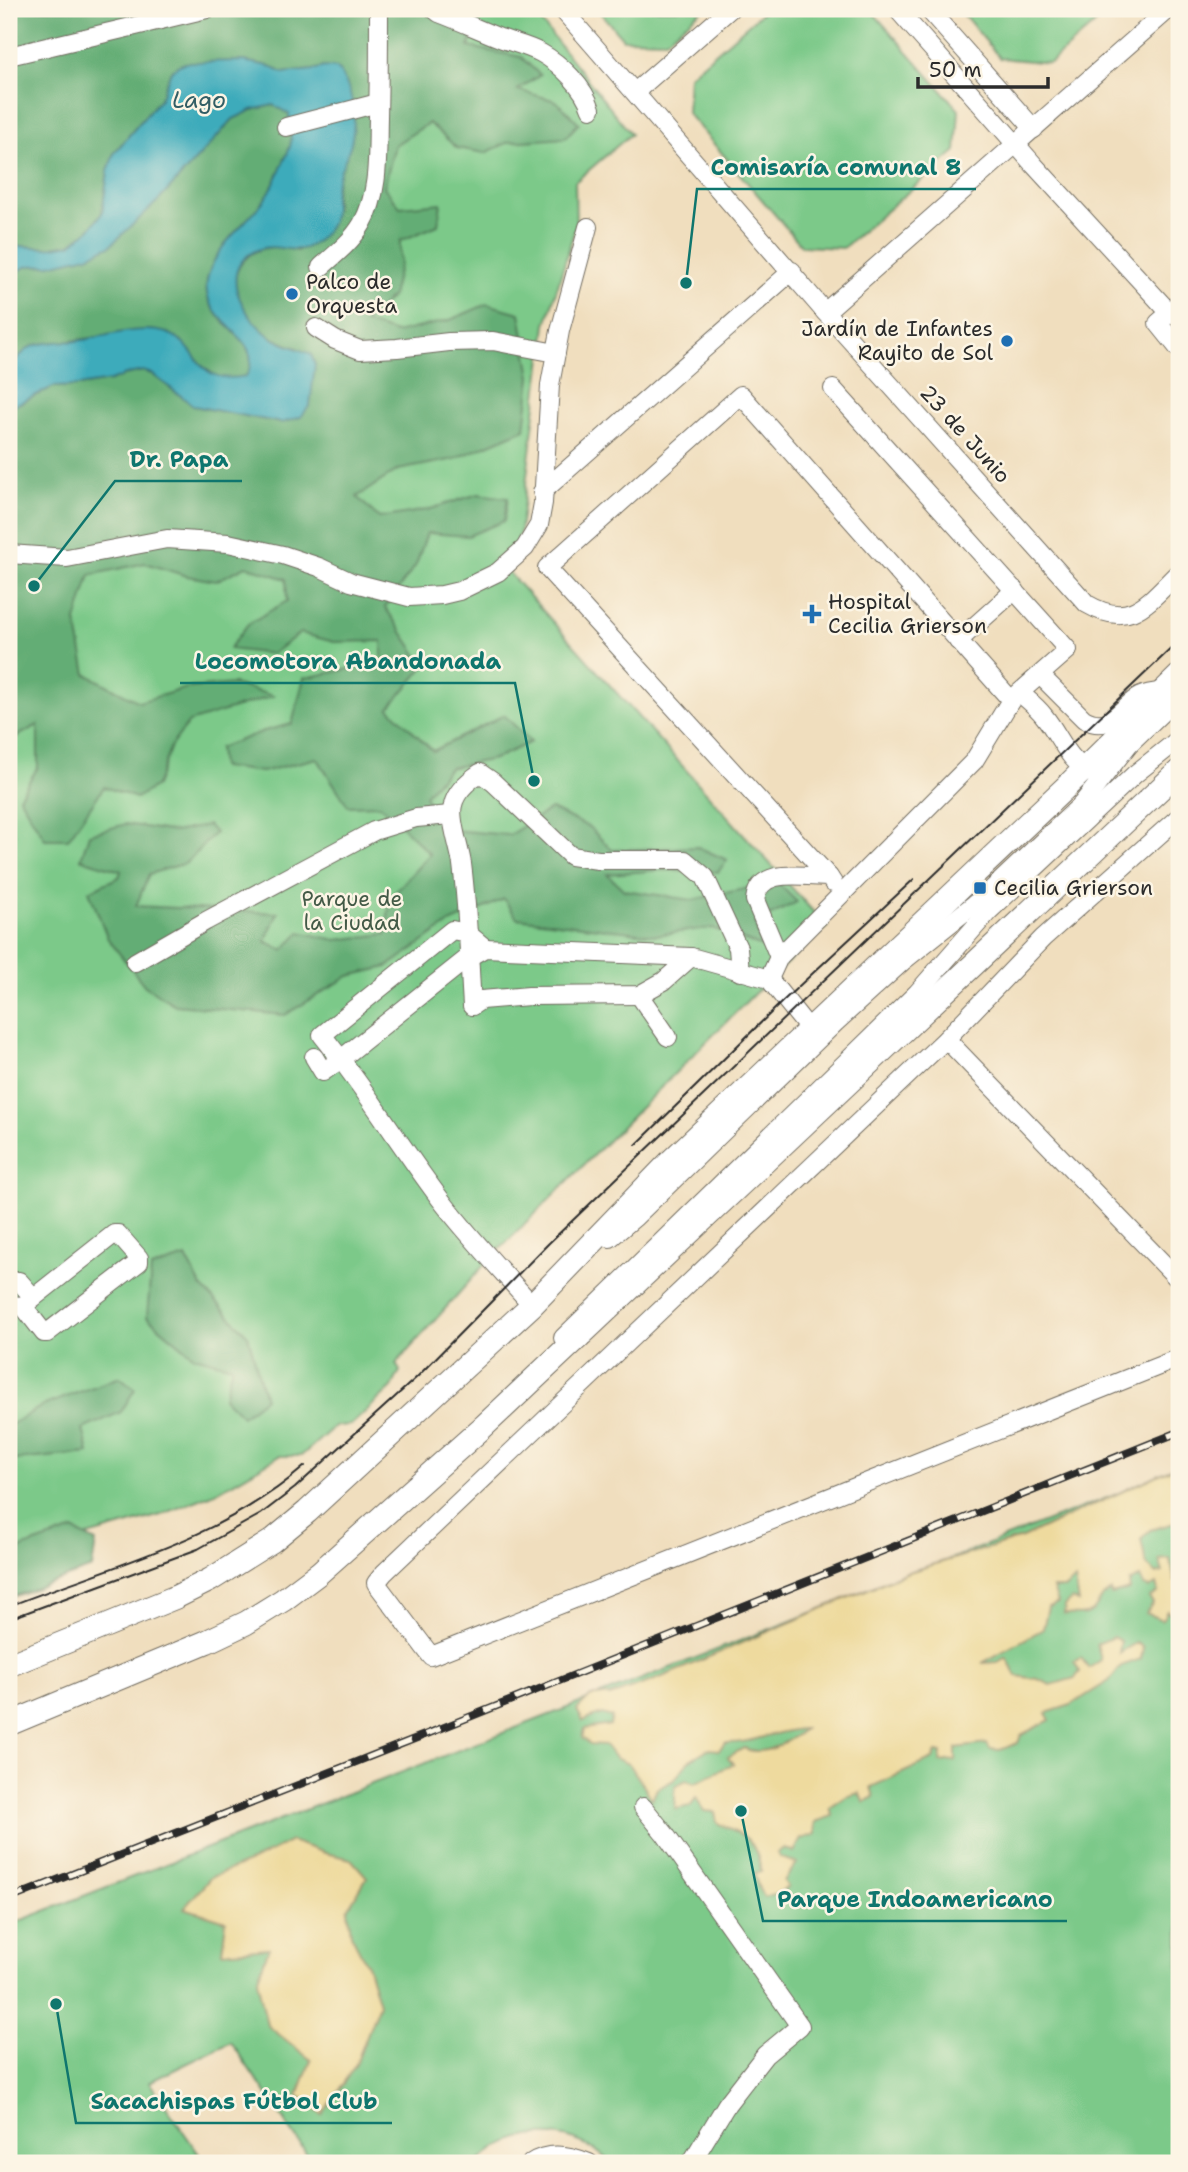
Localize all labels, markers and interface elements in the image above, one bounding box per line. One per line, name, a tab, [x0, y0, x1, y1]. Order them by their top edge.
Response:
scale bar	[918, 46, 1048, 90]
text: 50 m	[929, 56, 982, 84]
water label: Lago	[172, 85, 226, 115]
callout: Comisaría comunal 8	[697, 145, 976, 189]
text: Comisaría comunal 8	[711, 152, 961, 182]
place label: Palco de Orquesta	[306, 268, 397, 320]
marker: Palco de Orquesta	[284, 286, 300, 302]
place label: Jardín de Infantes Rayito de Sol	[801, 315, 994, 367]
marker: Jardín de Infantes Rayito de Sol	[999, 333, 1015, 349]
street label: 23 de Junio	[913, 379, 1017, 489]
callout: Dr. Papa	[115, 437, 242, 481]
text: Dr. Papa	[129, 444, 229, 474]
place label: Hospital Cecilia Grierson	[828, 588, 987, 640]
marker: Hospital Cecilia Grierson	[802, 604, 822, 624]
callout: Locomotora Abandonada	[180, 639, 515, 683]
text: Locomotora Abandonada	[195, 646, 502, 676]
place label: Cecilia Grierson	[994, 874, 1153, 902]
marker: Cecilia Grierson	[972, 880, 988, 896]
park label: Parque de la Ciudad	[302, 885, 402, 937]
callout: Parque Indoamericano	[763, 1877, 1067, 1921]
text: Parque Indoamericano	[777, 1884, 1053, 1914]
callout: Sacachispas Fútbol Club	[76, 2079, 392, 2123]
text: Sacachispas Fútbol Club	[90, 2086, 378, 2116]

